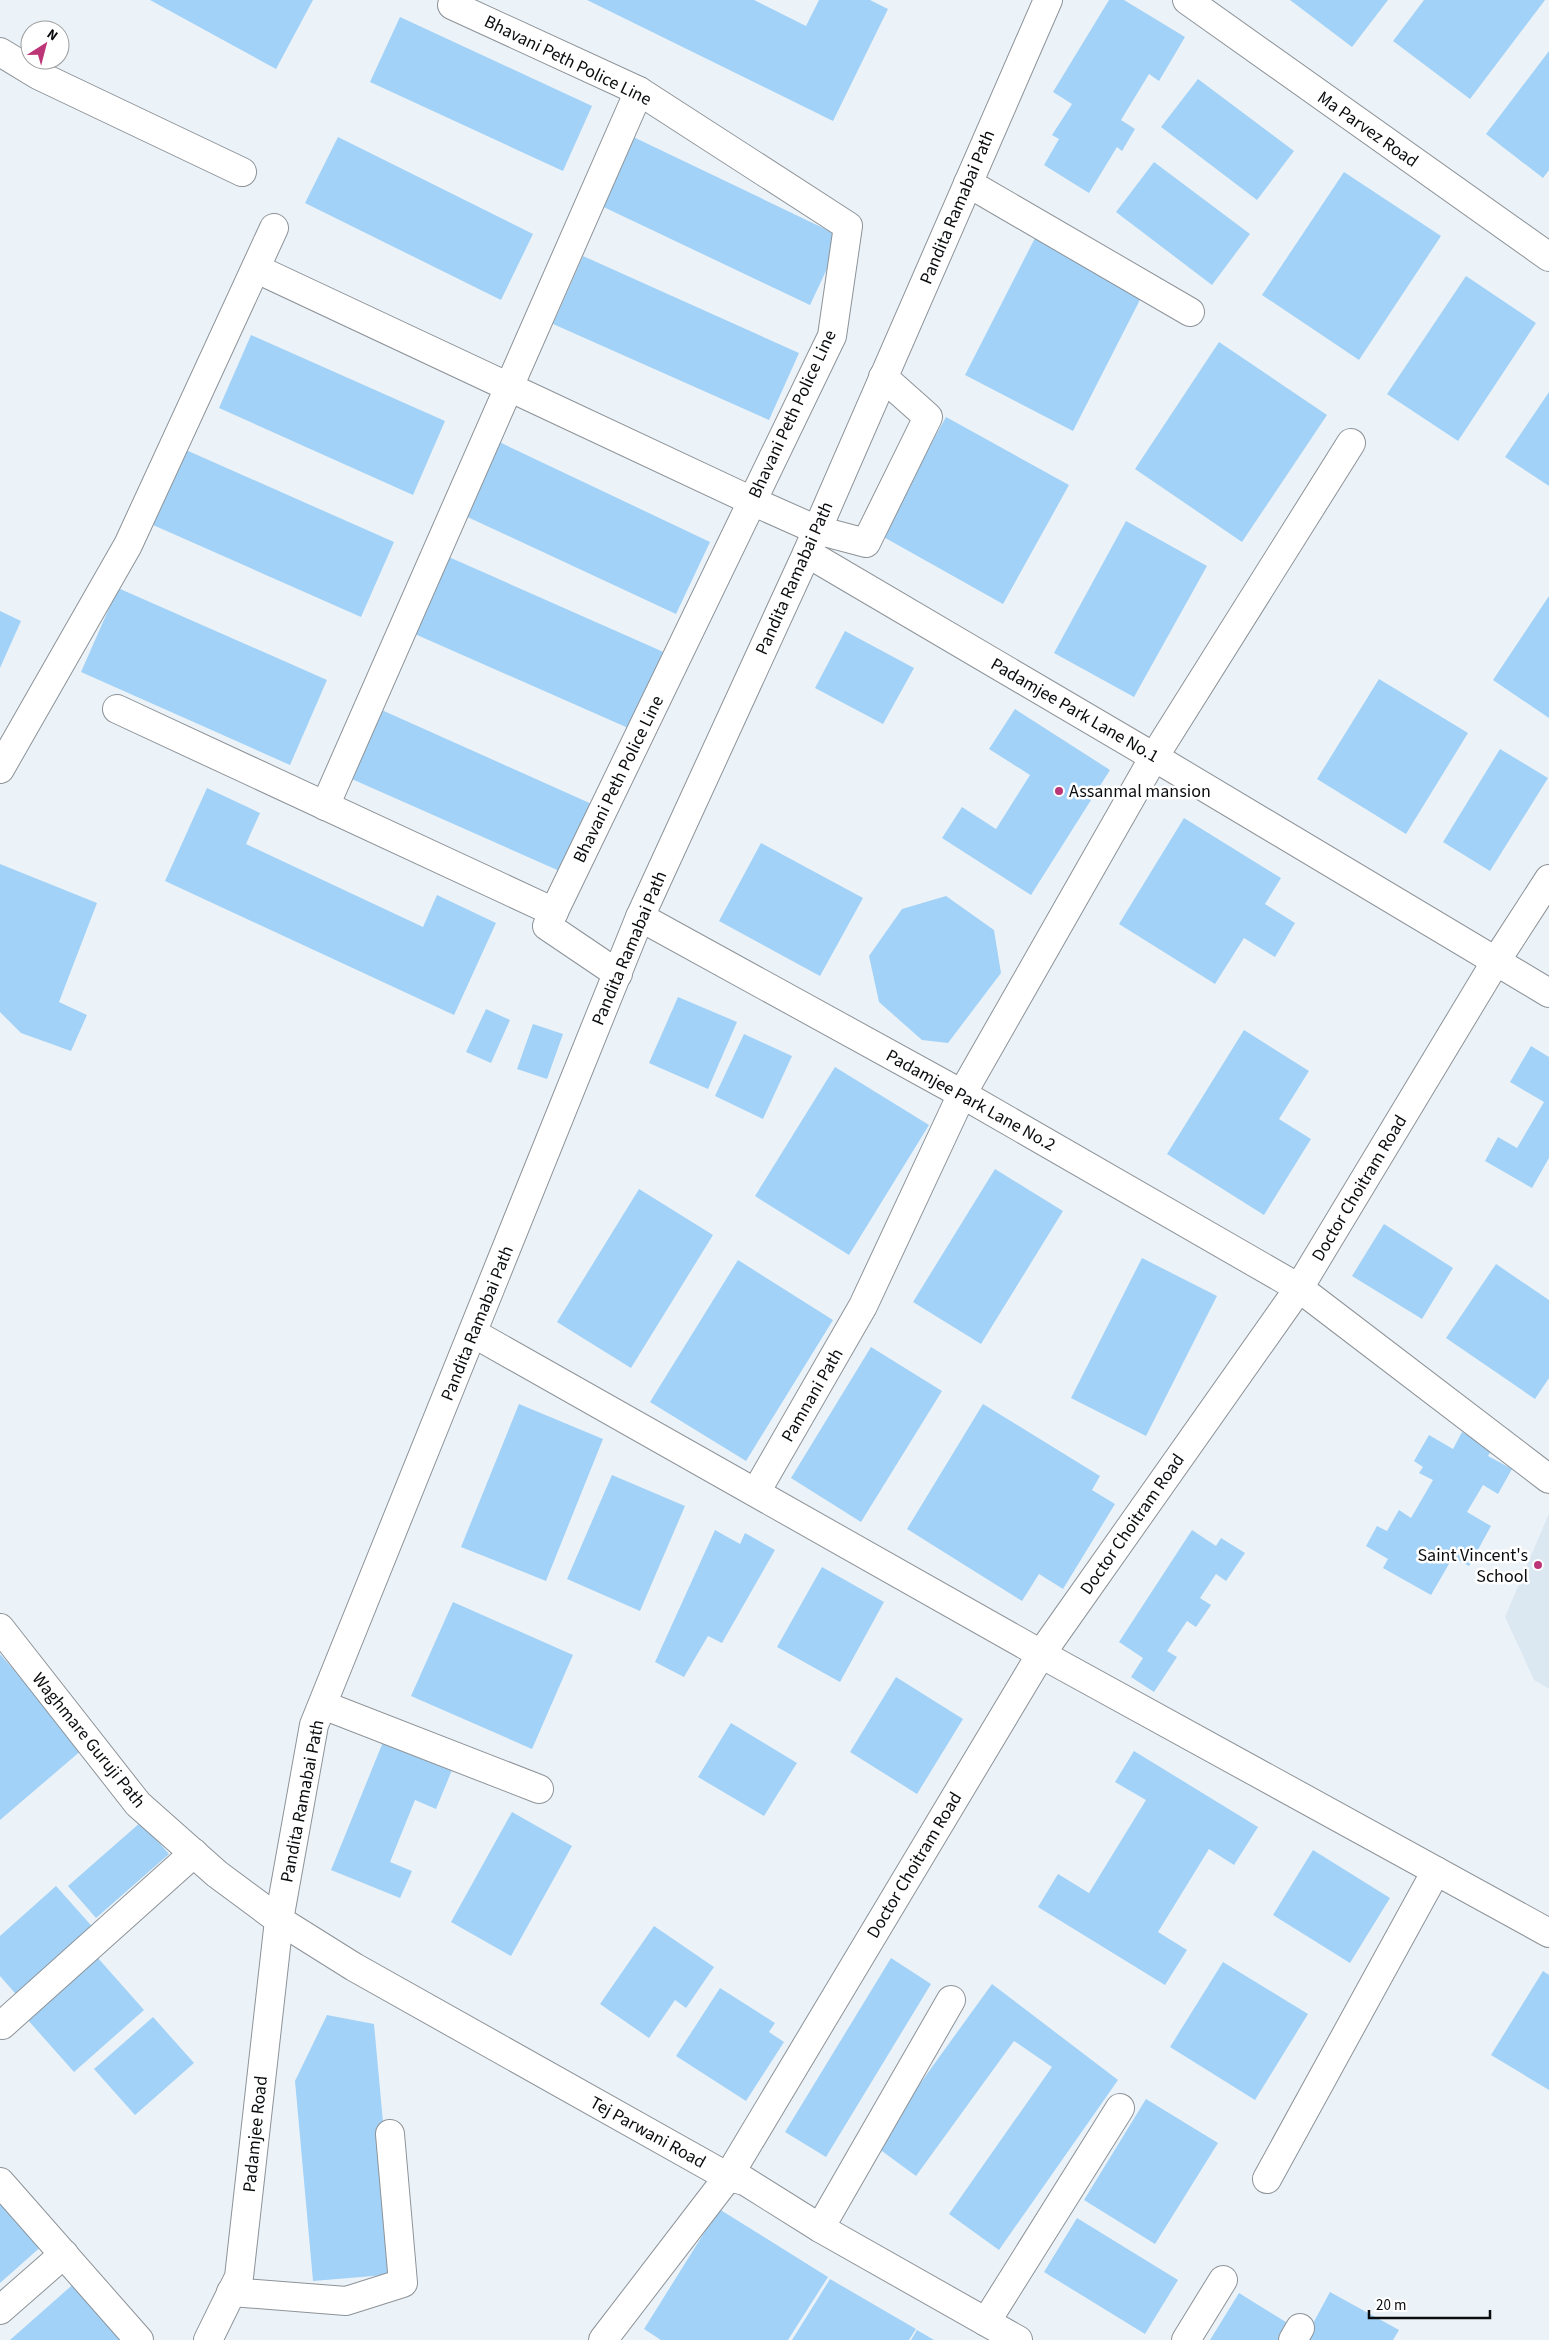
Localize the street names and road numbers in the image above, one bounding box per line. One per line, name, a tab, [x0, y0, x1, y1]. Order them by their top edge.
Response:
street label: Bhavani Peth Police Line	[480, 9, 656, 112]
street label: Ma Parvez Road	[1312, 85, 1423, 174]
street label: Pandita Ramabai Path	[914, 126, 1001, 288]
street label: Bhavani Peth Police Line	[742, 326, 843, 503]
street label: Pandita Ramabai Path	[749, 498, 839, 659]
street label: Padamjee Park Lane No.1	[986, 652, 1163, 769]
street label: Bhavani Peth Police Line	[567, 691, 670, 867]
street label: Pandita Ramabai Path	[586, 867, 673, 1029]
street label: Padamjee Park Lane No.2	[881, 1043, 1060, 1158]
street label: Doctor Choitram Road	[1306, 1110, 1413, 1266]
street label: Pandita Ramabai Path	[435, 1242, 520, 1405]
street label: Pamnani Path	[776, 1344, 849, 1447]
street label: Doctor Choitram Road	[1074, 1449, 1190, 1600]
street label: Waghmare Guruji Path	[26, 1667, 151, 1813]
street label: Pandita Ramabai Path	[274, 1718, 331, 1885]
street label: Doctor Choitram Road	[861, 1787, 968, 1943]
street label: Padamjee Road	[237, 2075, 274, 2194]
street label: Tej Parwani Road	[585, 2090, 710, 2175]

